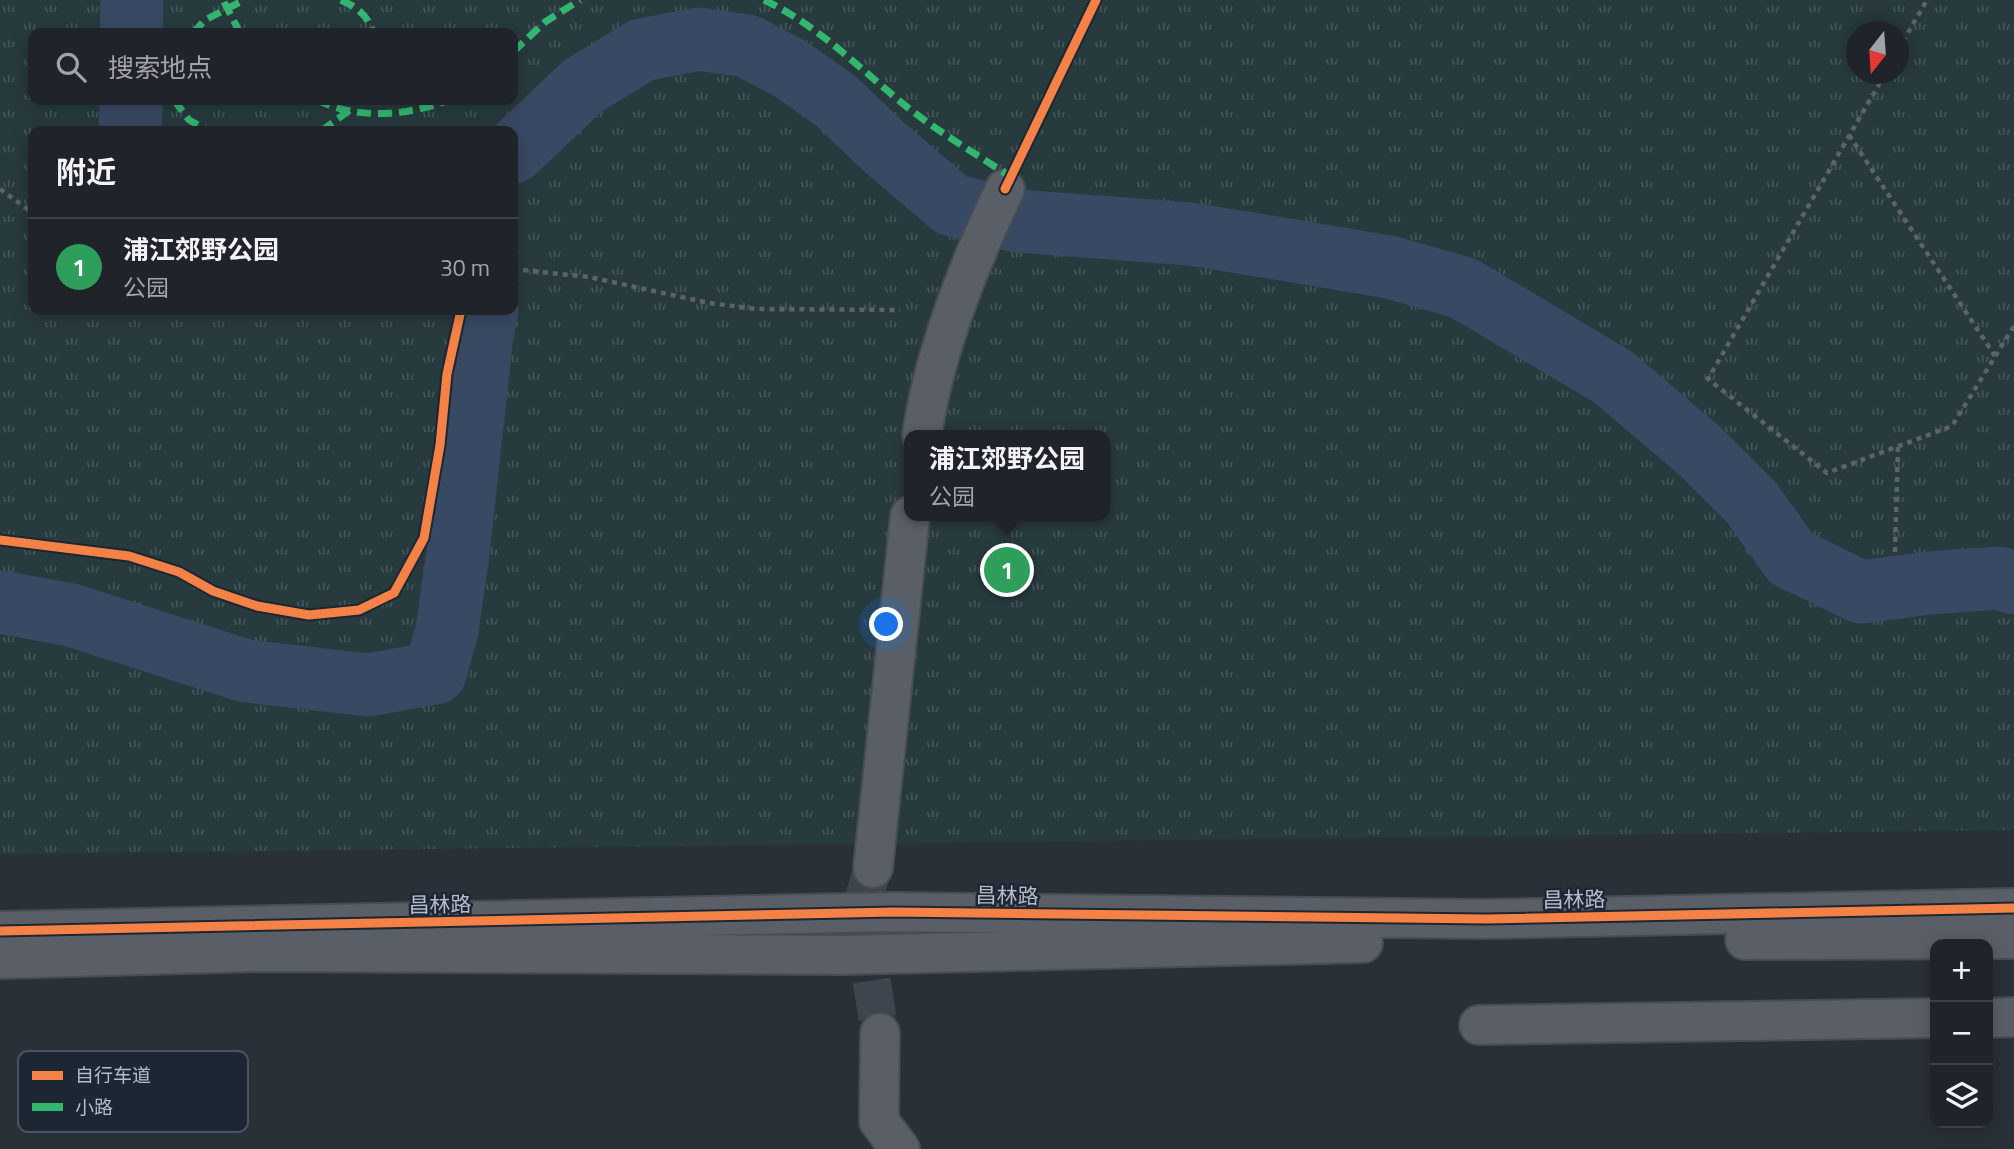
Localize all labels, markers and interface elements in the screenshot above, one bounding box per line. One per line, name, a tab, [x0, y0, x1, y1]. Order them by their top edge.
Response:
north arrow	[1846, 21, 1909, 84]
search box	[28, 28, 518, 105]
icon: search	[52, 48, 90, 86]
text: 搜索地点	[108, 48, 212, 87]
text: 附近	[56, 149, 116, 195]
text: 浦江郊野公园	[123, 230, 279, 269]
text: 1	[73, 250, 85, 285]
text: 30 m	[440, 250, 490, 285]
text: 公园	[123, 270, 169, 305]
popup	[904, 430, 1110, 521]
text: 浦江郊野公园	[929, 439, 1085, 478]
text: 公园	[929, 479, 975, 514]
pin: 1	[984, 544, 1030, 596]
your location	[869, 607, 903, 641]
street label: 昌林路	[975, 878, 1039, 912]
street label: 昌林路	[1542, 882, 1606, 916]
street label: 昌林路	[408, 887, 472, 921]
map controls	[1930, 939, 1993, 1128]
button: +	[1930, 939, 1993, 1002]
button: −	[1930, 1002, 1993, 1065]
legend	[18, 1051, 248, 1132]
text: 自行车道	[75, 1060, 151, 1089]
button: layers	[1930, 1065, 1993, 1128]
text: 小路	[75, 1092, 113, 1121]

